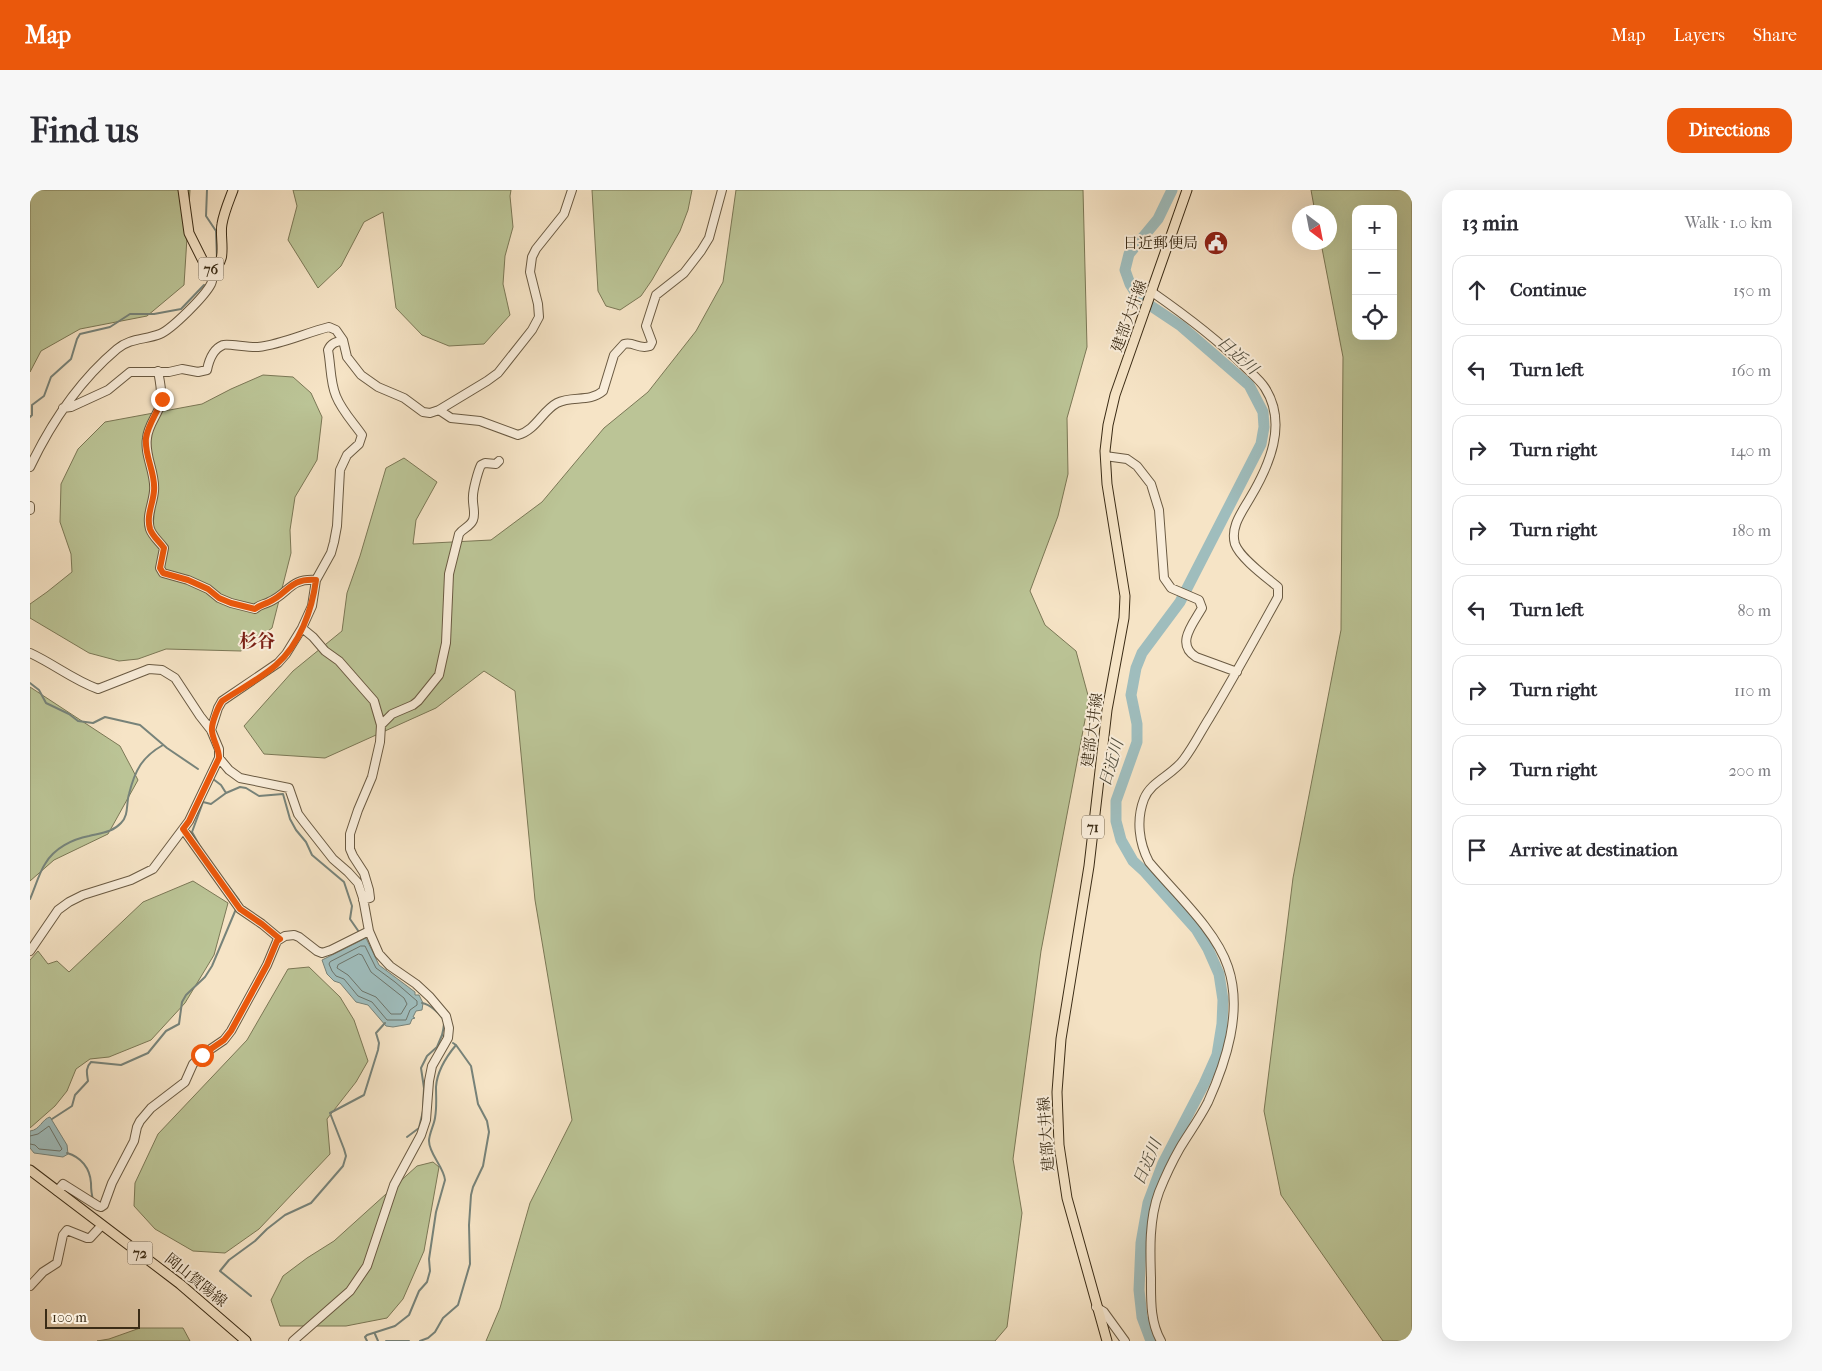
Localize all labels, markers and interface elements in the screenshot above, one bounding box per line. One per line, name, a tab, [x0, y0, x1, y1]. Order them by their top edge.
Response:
text: Map	[25, 21, 71, 49]
text: Map	[1611, 25, 1645, 46]
text: Layers	[1673, 25, 1725, 46]
text: Share	[1753, 25, 1797, 46]
button: Directions	[1667, 108, 1792, 153]
text: Find us	[30, 110, 139, 151]
north arrow	[1292, 205, 1337, 250]
map controls	[1352, 205, 1397, 340]
button: +	[1352, 205, 1397, 250]
text: 13 min	[1462, 211, 1518, 235]
text: Walk · 1.0 km	[1685, 213, 1772, 232]
public building icon: 日近郵便局	[1203, 230, 1229, 256]
place label: 日近郵便局	[1123, 234, 1198, 252]
button: −	[1352, 250, 1397, 295]
road number: 76	[198, 258, 224, 280]
icon: ahead	[1463, 276, 1491, 304]
street label: 建部大井線	[1108, 278, 1150, 354]
text: Continue	[1510, 279, 1586, 301]
text: 150 m	[1733, 281, 1771, 300]
button: locate	[1352, 295, 1397, 340]
water label: 日近川	[1214, 332, 1264, 379]
icon: left	[1463, 356, 1491, 384]
text: Turn left	[1510, 359, 1584, 381]
text: 160 m	[1731, 361, 1771, 380]
route end	[151, 388, 174, 411]
icon: right	[1463, 436, 1491, 464]
text: Turn right	[1510, 439, 1597, 461]
text: 140 m	[1730, 441, 1771, 460]
icon: right	[1463, 516, 1491, 544]
text: Turn right	[1510, 519, 1597, 541]
text: 180 m	[1732, 521, 1771, 540]
icon: left	[1463, 596, 1491, 624]
text: Turn left	[1510, 599, 1584, 621]
text: 80 m	[1737, 601, 1771, 620]
district label: 杉谷	[239, 631, 275, 652]
icon: right	[1463, 676, 1491, 704]
text: Turn right	[1510, 679, 1597, 701]
text: 110 m	[1734, 681, 1771, 700]
street label: 建部大井線	[1078, 692, 1106, 768]
water label: 日近川	[1095, 735, 1128, 789]
icon: right	[1463, 756, 1491, 784]
text: Turn right	[1510, 759, 1597, 781]
text: 200 m	[1728, 761, 1771, 780]
road number: 71	[1082, 816, 1104, 839]
icon: arrive	[1463, 836, 1491, 864]
text: Arrive at destination	[1510, 839, 1678, 861]
route start	[191, 1044, 214, 1067]
street label: 建部大井線	[1034, 1096, 1058, 1172]
water label: 日近川	[1129, 1134, 1166, 1188]
road number: 72	[128, 1242, 152, 1264]
street label: 岡山賀陽線	[161, 1249, 231, 1311]
scale bar	[45, 1306, 140, 1329]
text: 100 m	[52, 1309, 87, 1326]

